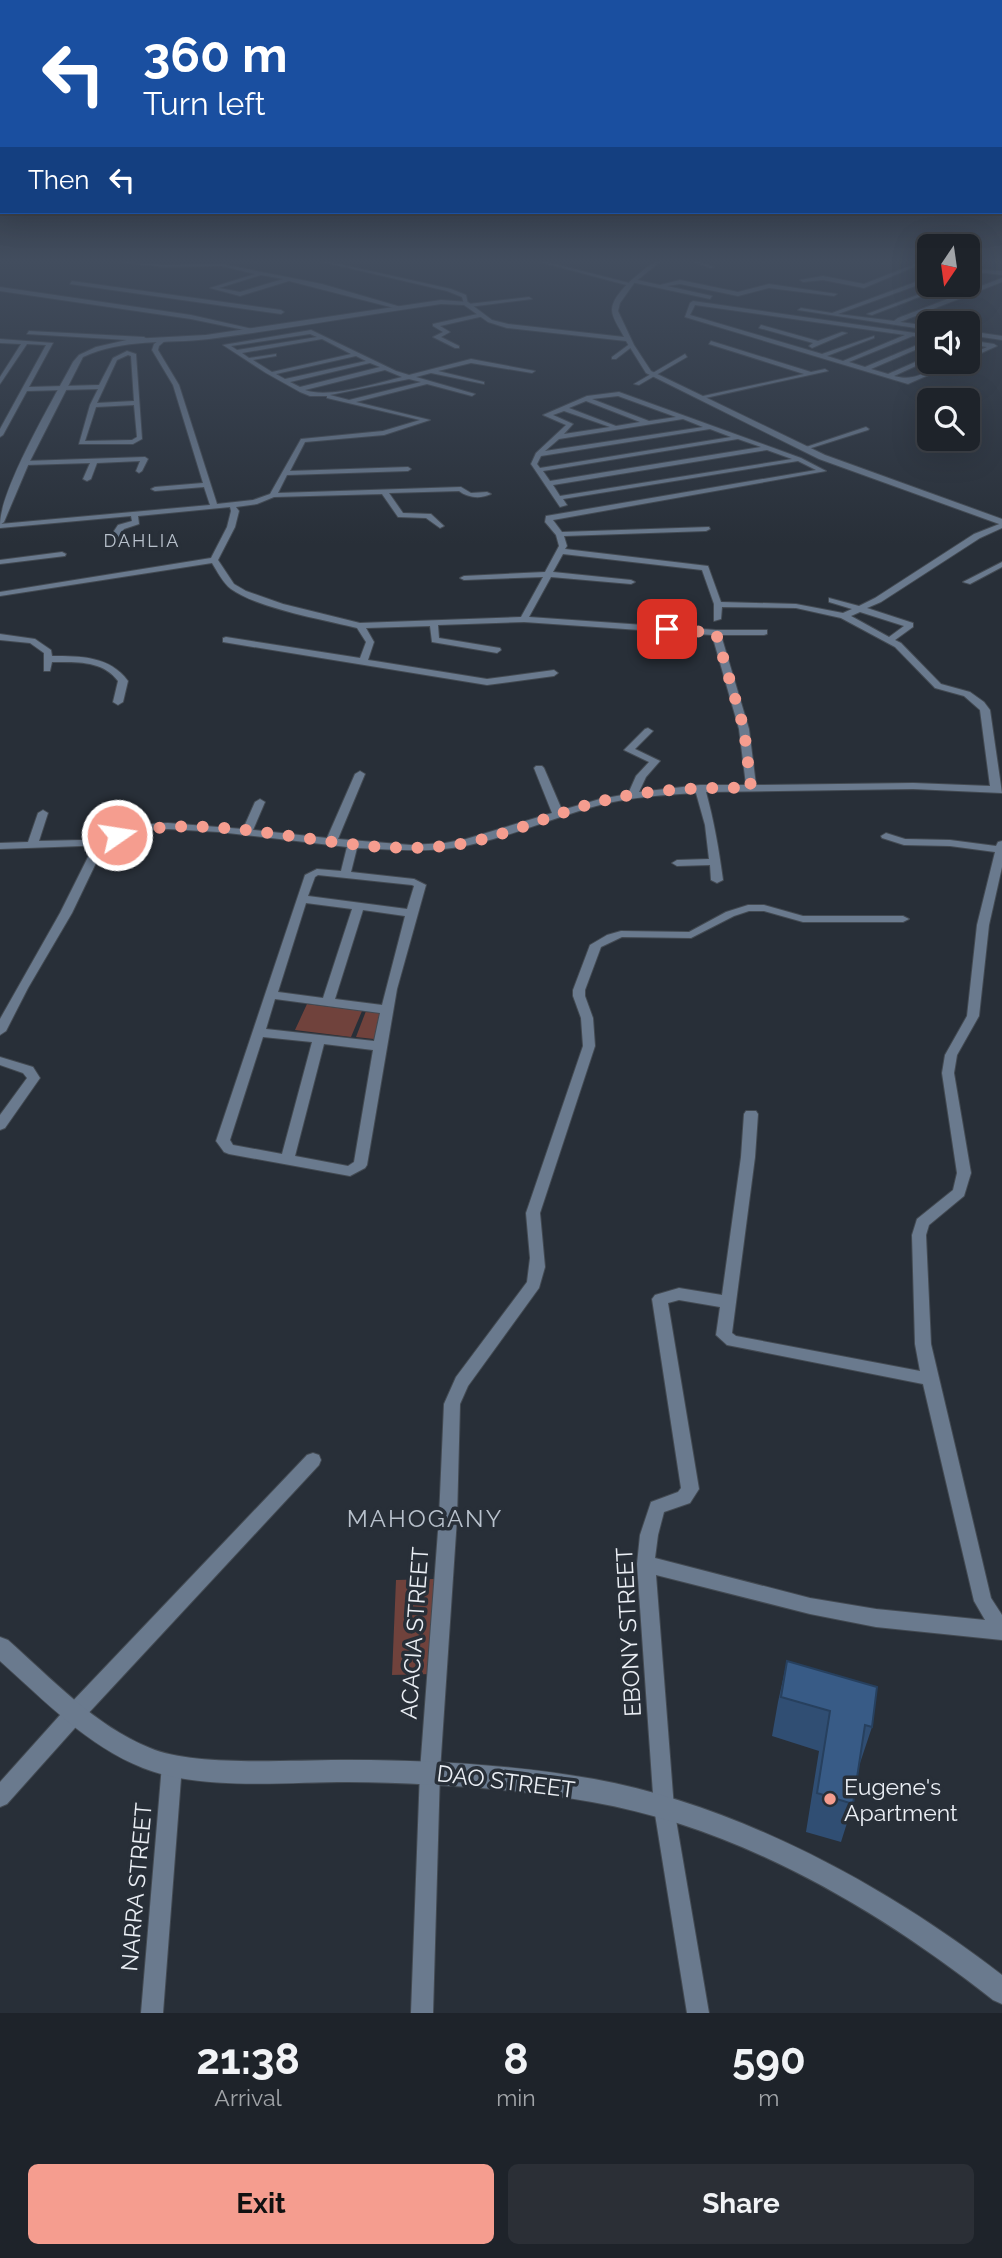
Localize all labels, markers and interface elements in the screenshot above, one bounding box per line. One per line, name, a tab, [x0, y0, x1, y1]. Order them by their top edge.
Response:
text: 360 m	[143, 26, 288, 83]
icon: left	[28, 28, 119, 119]
text: Turn left	[143, 85, 265, 122]
icon: left	[103, 161, 141, 199]
text: Then	[28, 165, 89, 195]
north arrow	[917, 234, 980, 298]
map controls	[917, 234, 980, 451]
button: sound	[917, 311, 980, 374]
button: search	[917, 388, 980, 451]
district label: DAHLIA	[104, 530, 181, 551]
pin	[637, 599, 697, 659]
icon: arrive	[648, 610, 686, 648]
position arrow	[80, 798, 154, 872]
district label: MAHOGANY	[347, 1504, 503, 1533]
street label: ACACIA STREET	[395, 1546, 433, 1720]
street label: EBONY STREET	[610, 1547, 646, 1717]
street label: DAO STREET	[435, 1759, 577, 1803]
place label: Eugene's Apartment	[844, 1773, 958, 1826]
marker: Eugene's Apartment	[822, 1791, 838, 1807]
street label: NARRA STREET	[115, 1802, 157, 1972]
text: 21:38	[196, 2035, 300, 2084]
text: 8	[503, 2035, 529, 2084]
text: 590	[732, 2035, 806, 2084]
text: Arrival	[214, 2084, 282, 2111]
text: min	[496, 2084, 536, 2111]
text: m	[758, 2084, 779, 2111]
button: Exit	[28, 2164, 494, 2244]
button: Share	[508, 2164, 974, 2244]

